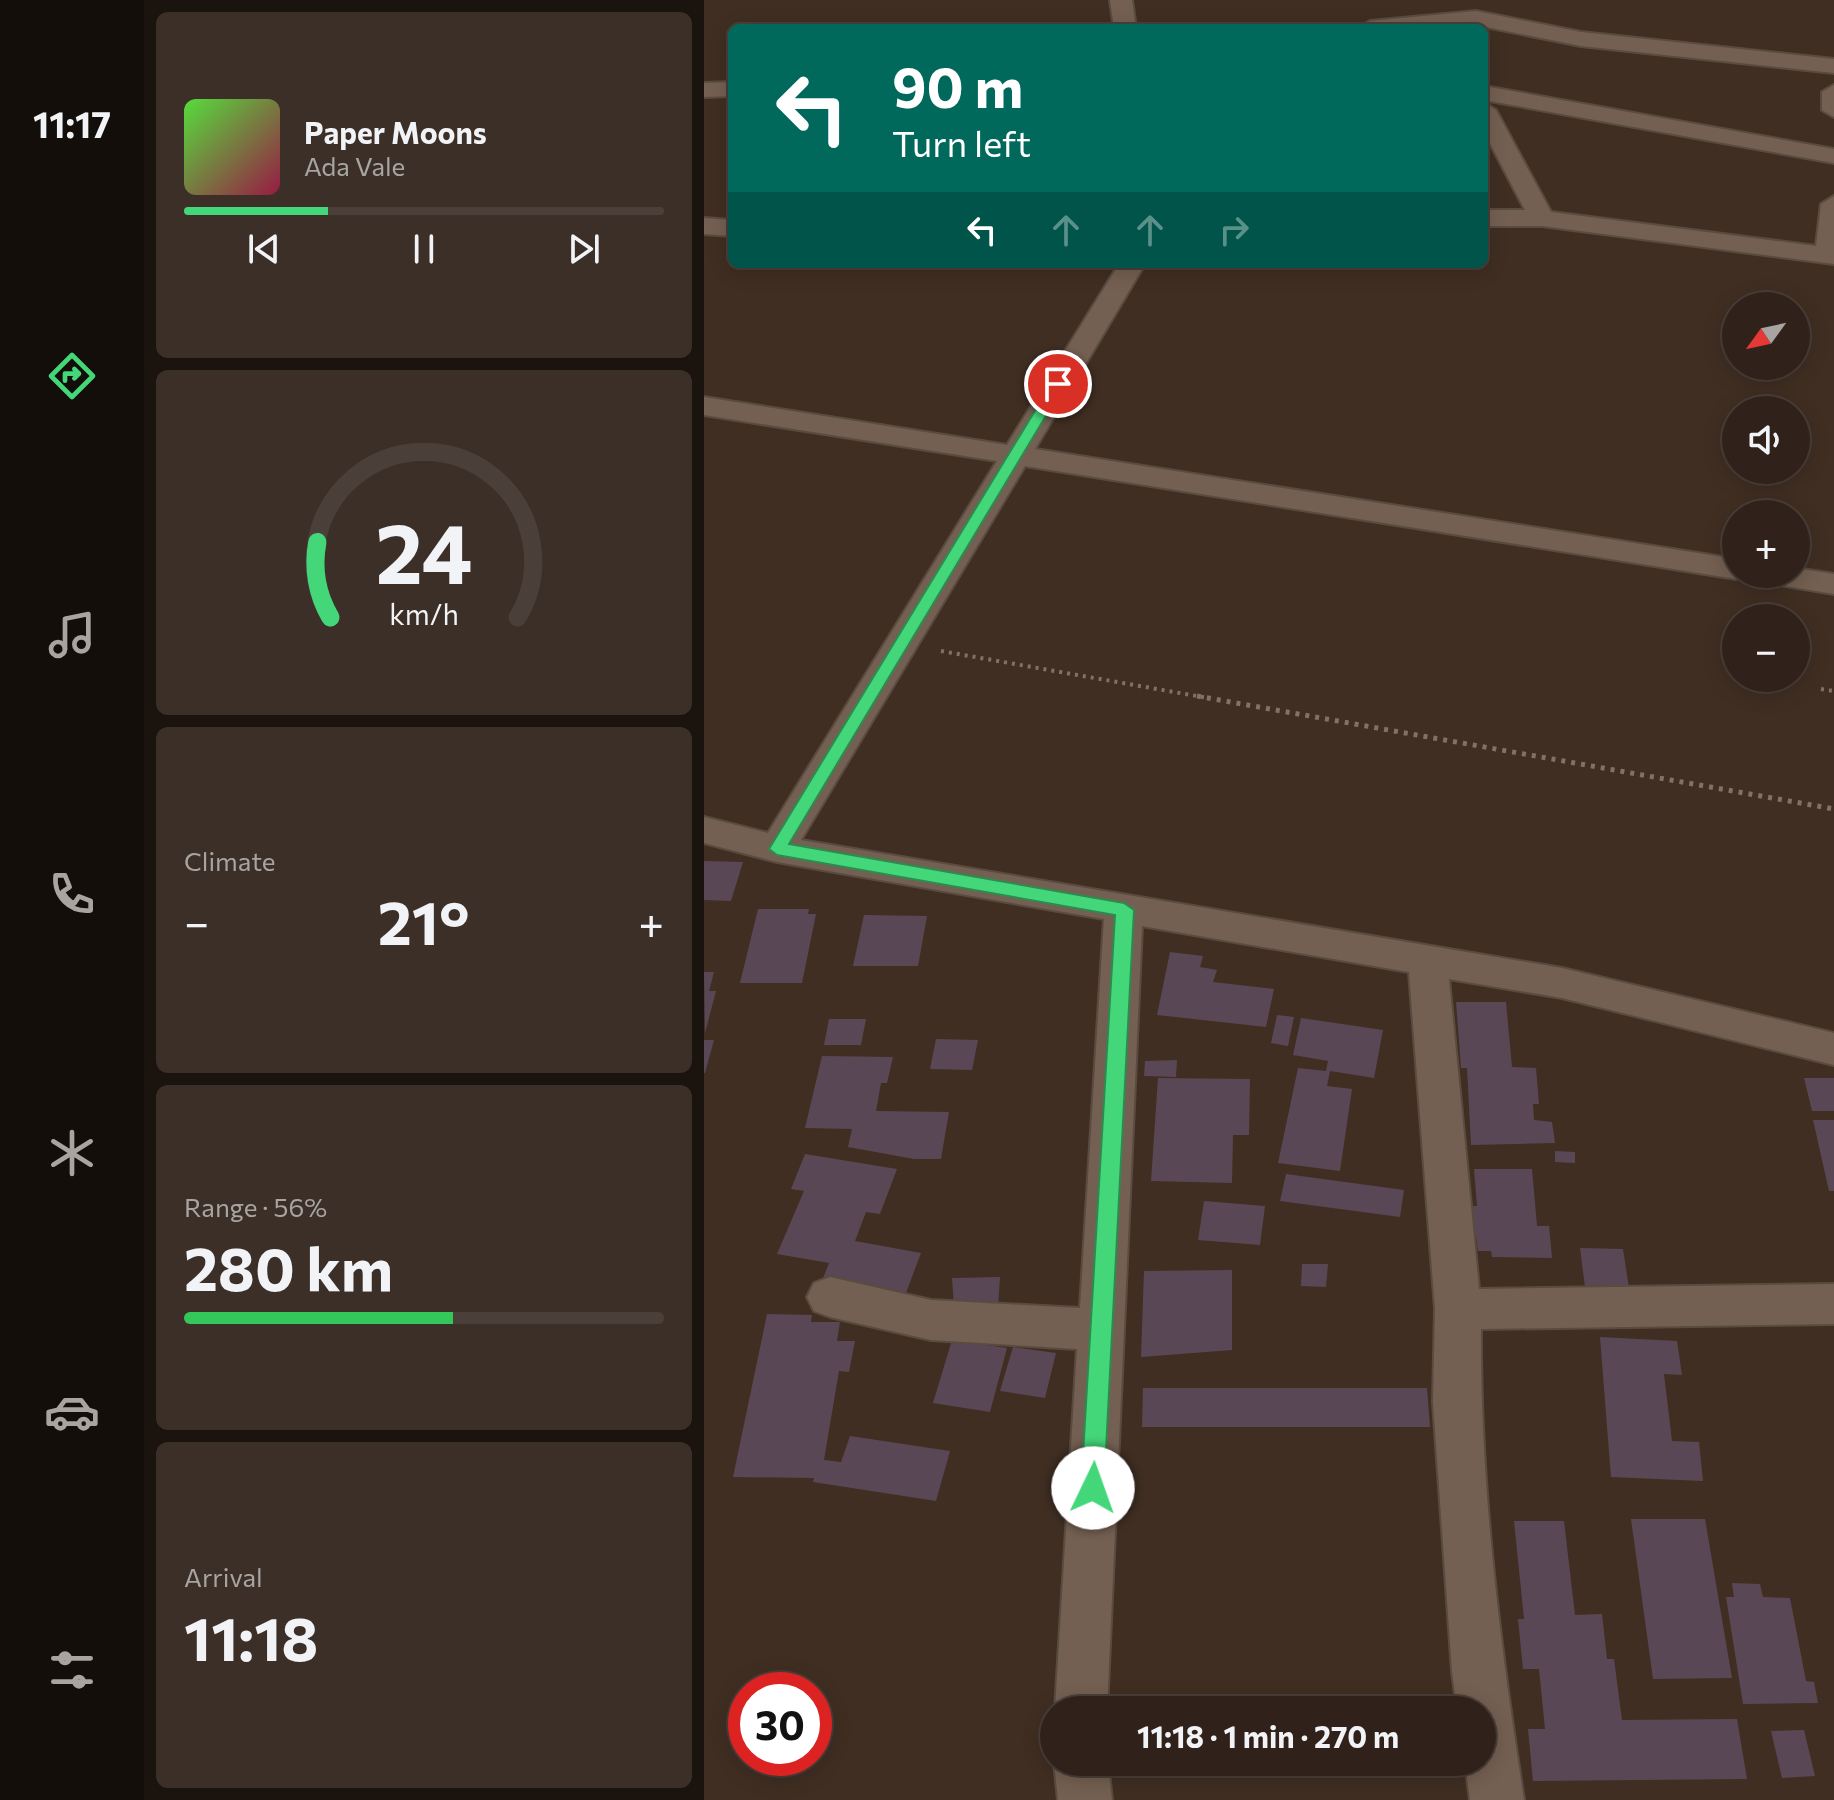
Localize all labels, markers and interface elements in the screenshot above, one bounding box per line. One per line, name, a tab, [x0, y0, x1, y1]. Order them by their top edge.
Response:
text: 90 m	[892, 51, 1023, 120]
icon: left	[760, 56, 864, 160]
text: 11:17	[33, 101, 111, 145]
text: Paper Moons	[304, 113, 487, 150]
text: Turn left	[892, 120, 1031, 164]
text: Ada Vale	[304, 150, 405, 181]
icon: left	[960, 208, 1004, 252]
icon: ahead	[1044, 208, 1088, 252]
icon: ahead	[1128, 208, 1172, 252]
icon: right	[1212, 208, 1256, 252]
icon: previous	[242, 227, 286, 271]
icon: pause	[402, 227, 446, 271]
icon: next	[562, 227, 606, 271]
north arrow	[1722, 292, 1810, 380]
map controls	[1722, 292, 1810, 692]
icon: directions	[44, 348, 100, 404]
pin	[1024, 350, 1092, 418]
icon: arrive	[1036, 362, 1080, 406]
button: sound	[1722, 396, 1810, 484]
text: 24	[375, 499, 473, 601]
button: +	[1722, 500, 1810, 588]
text: km/h	[389, 597, 459, 632]
button: −	[1722, 604, 1810, 692]
icon: music	[44, 607, 100, 663]
text: Climate	[184, 845, 276, 876]
icon: phone	[44, 866, 100, 922]
text: 21°	[378, 884, 470, 957]
text: −	[184, 894, 209, 948]
text: +	[638, 894, 664, 948]
icon: climate	[44, 1125, 100, 1181]
text: Range · 56%	[184, 1191, 327, 1222]
text: 280 km	[184, 1230, 393, 1303]
icon: car	[44, 1384, 100, 1440]
position arrow	[1051, 1446, 1135, 1530]
text: Arrival	[184, 1561, 263, 1592]
text: 11:18	[184, 1600, 318, 1673]
icon: filters	[44, 1642, 100, 1698]
speed limit sign: 30	[728, 1672, 832, 1776]
text: 11:18 · 1 min · 270 m	[1137, 1717, 1399, 1754]

